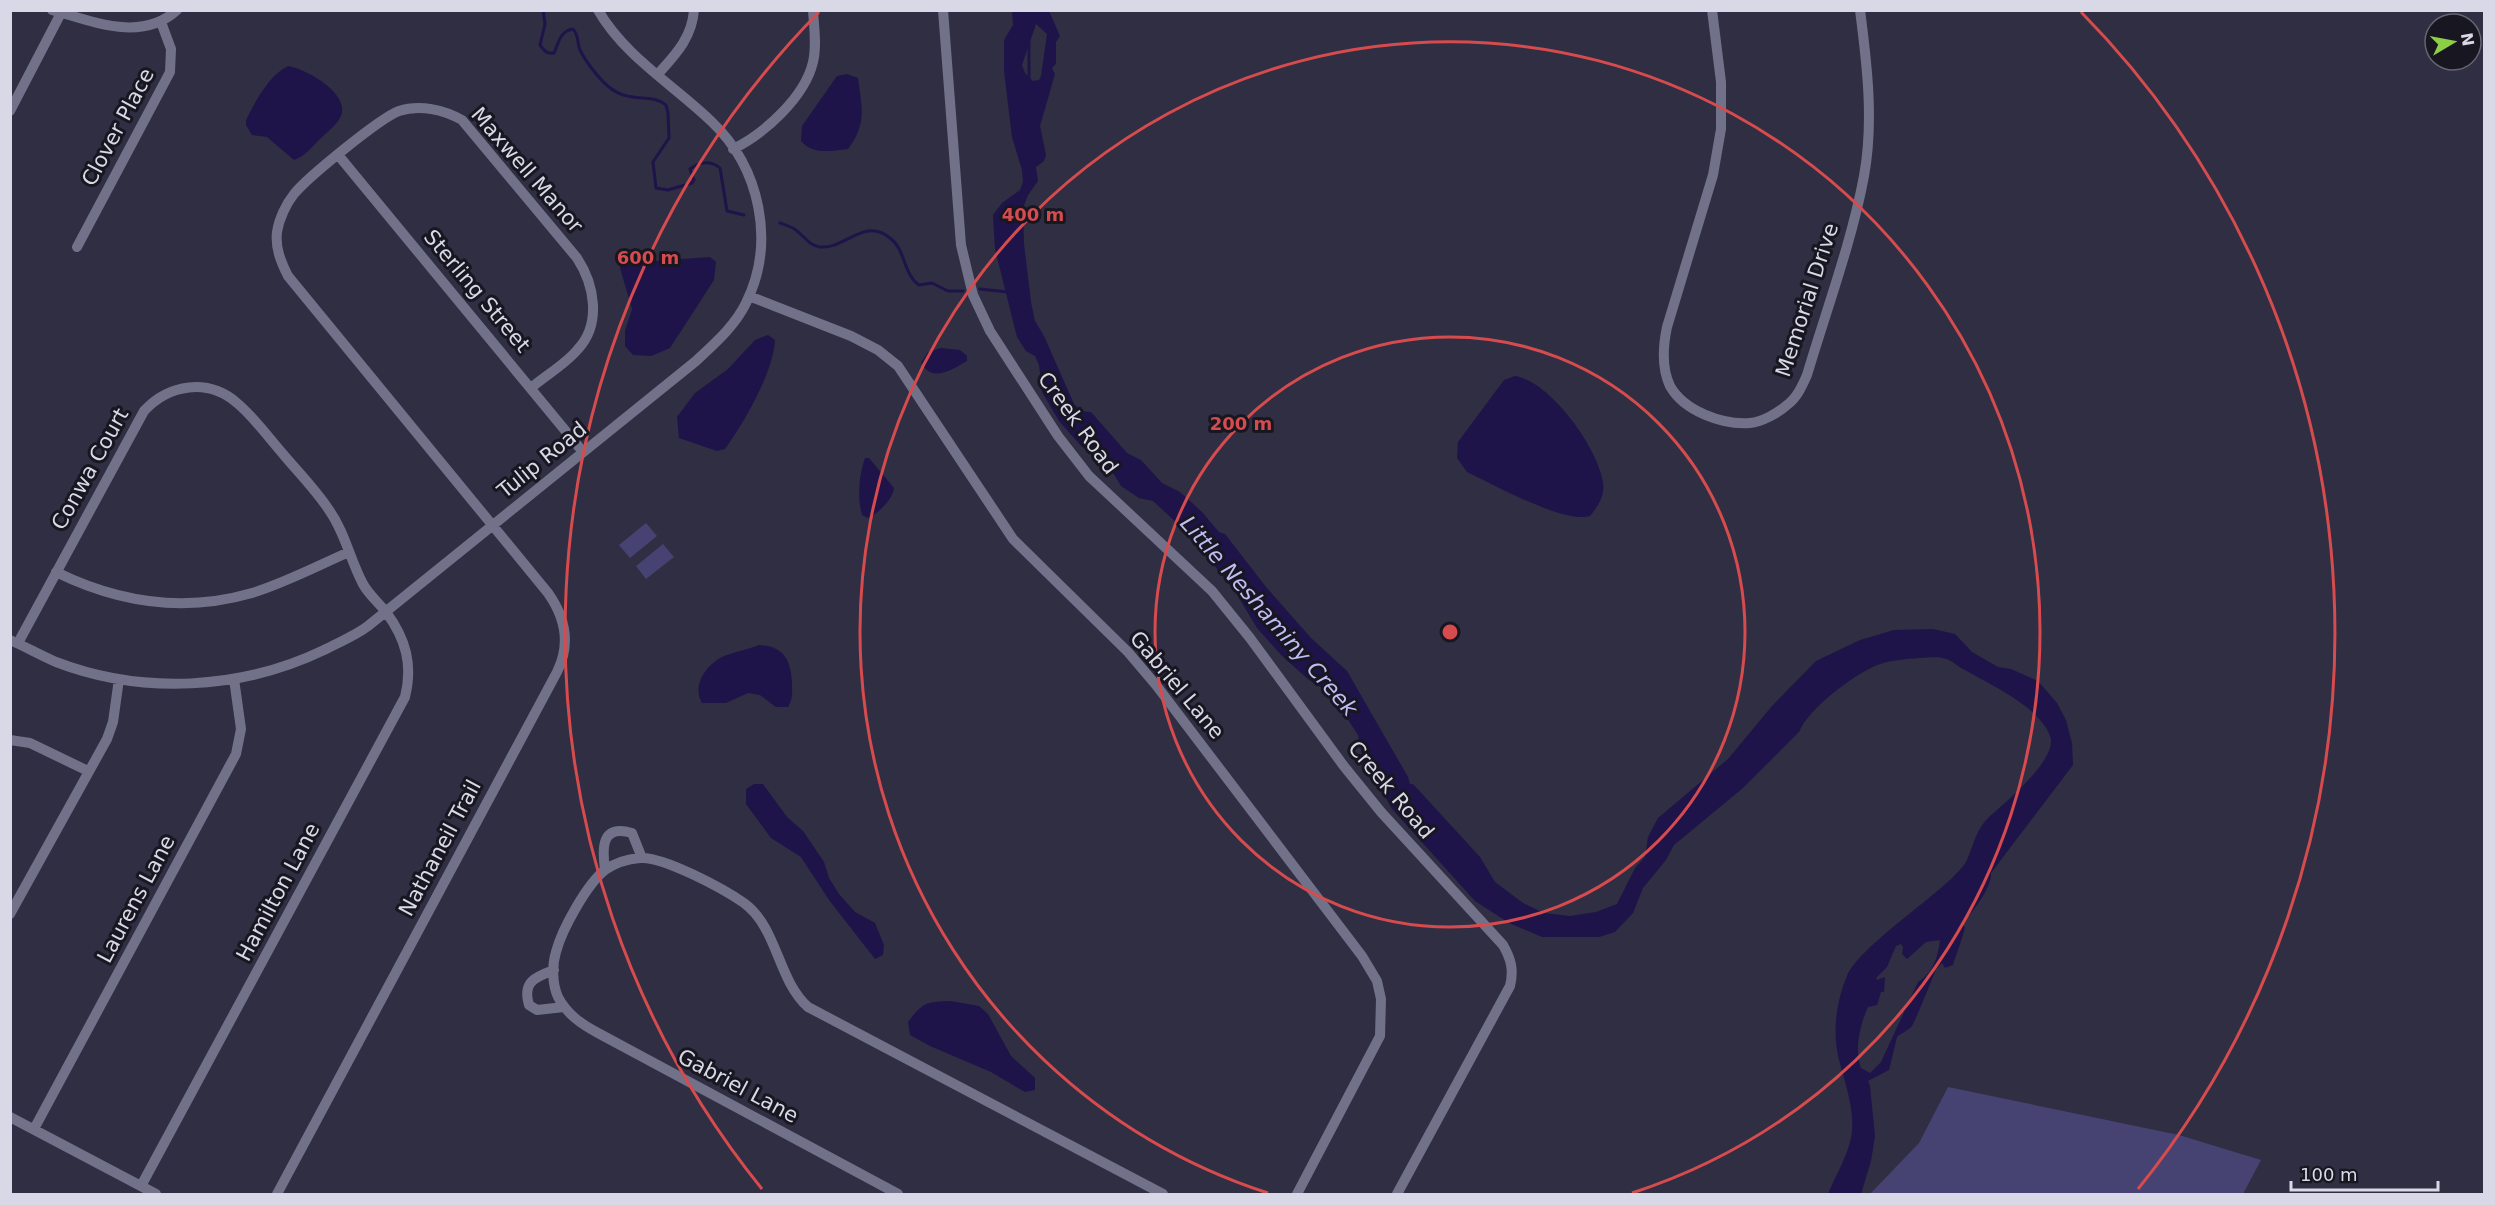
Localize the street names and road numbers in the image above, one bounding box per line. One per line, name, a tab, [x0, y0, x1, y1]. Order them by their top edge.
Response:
street label: Clover Place	[77, 64, 159, 190]
street label: Maxwell Manor	[466, 103, 588, 238]
street label: Memorial Drive	[1771, 220, 1843, 380]
street label: Sterling Street	[419, 225, 535, 357]
street label: Creek Road	[1033, 367, 1123, 479]
street label: Conwa Court	[47, 404, 133, 534]
street label: Tulip Road	[492, 417, 591, 504]
street label: Gabriel Lane	[1125, 626, 1229, 744]
street label: Creek Road	[1343, 736, 1439, 844]
street label: Nathaneil Trail	[394, 776, 486, 920]
street label: Hamilton Lane	[232, 819, 324, 965]
street label: Laurens Lane	[92, 831, 180, 967]
street label: Gabriel Lane	[674, 1044, 802, 1128]

